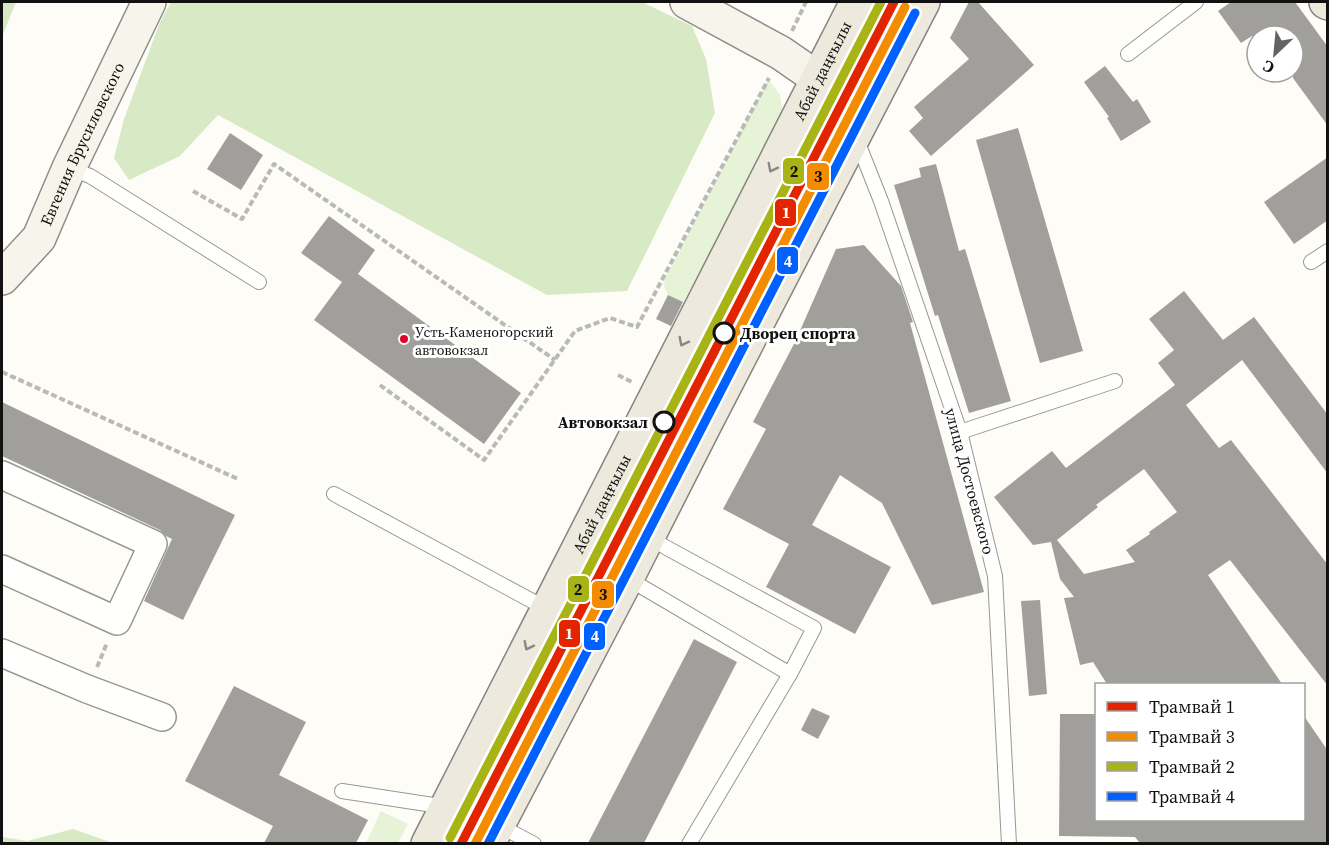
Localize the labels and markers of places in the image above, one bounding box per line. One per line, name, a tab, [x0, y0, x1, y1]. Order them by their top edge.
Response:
place label: Усть-Каменогорский автовокзал	[415, 322, 554, 360]
marker: Дворец спорта	[713, 322, 735, 344]
place label: Дворец спорта	[740, 322, 856, 344]
marker: Усть-Каменогорский автовокзал	[398, 333, 410, 345]
place label: Автовокзал	[558, 411, 648, 433]
marker: Автовокзал	[653, 411, 675, 433]

